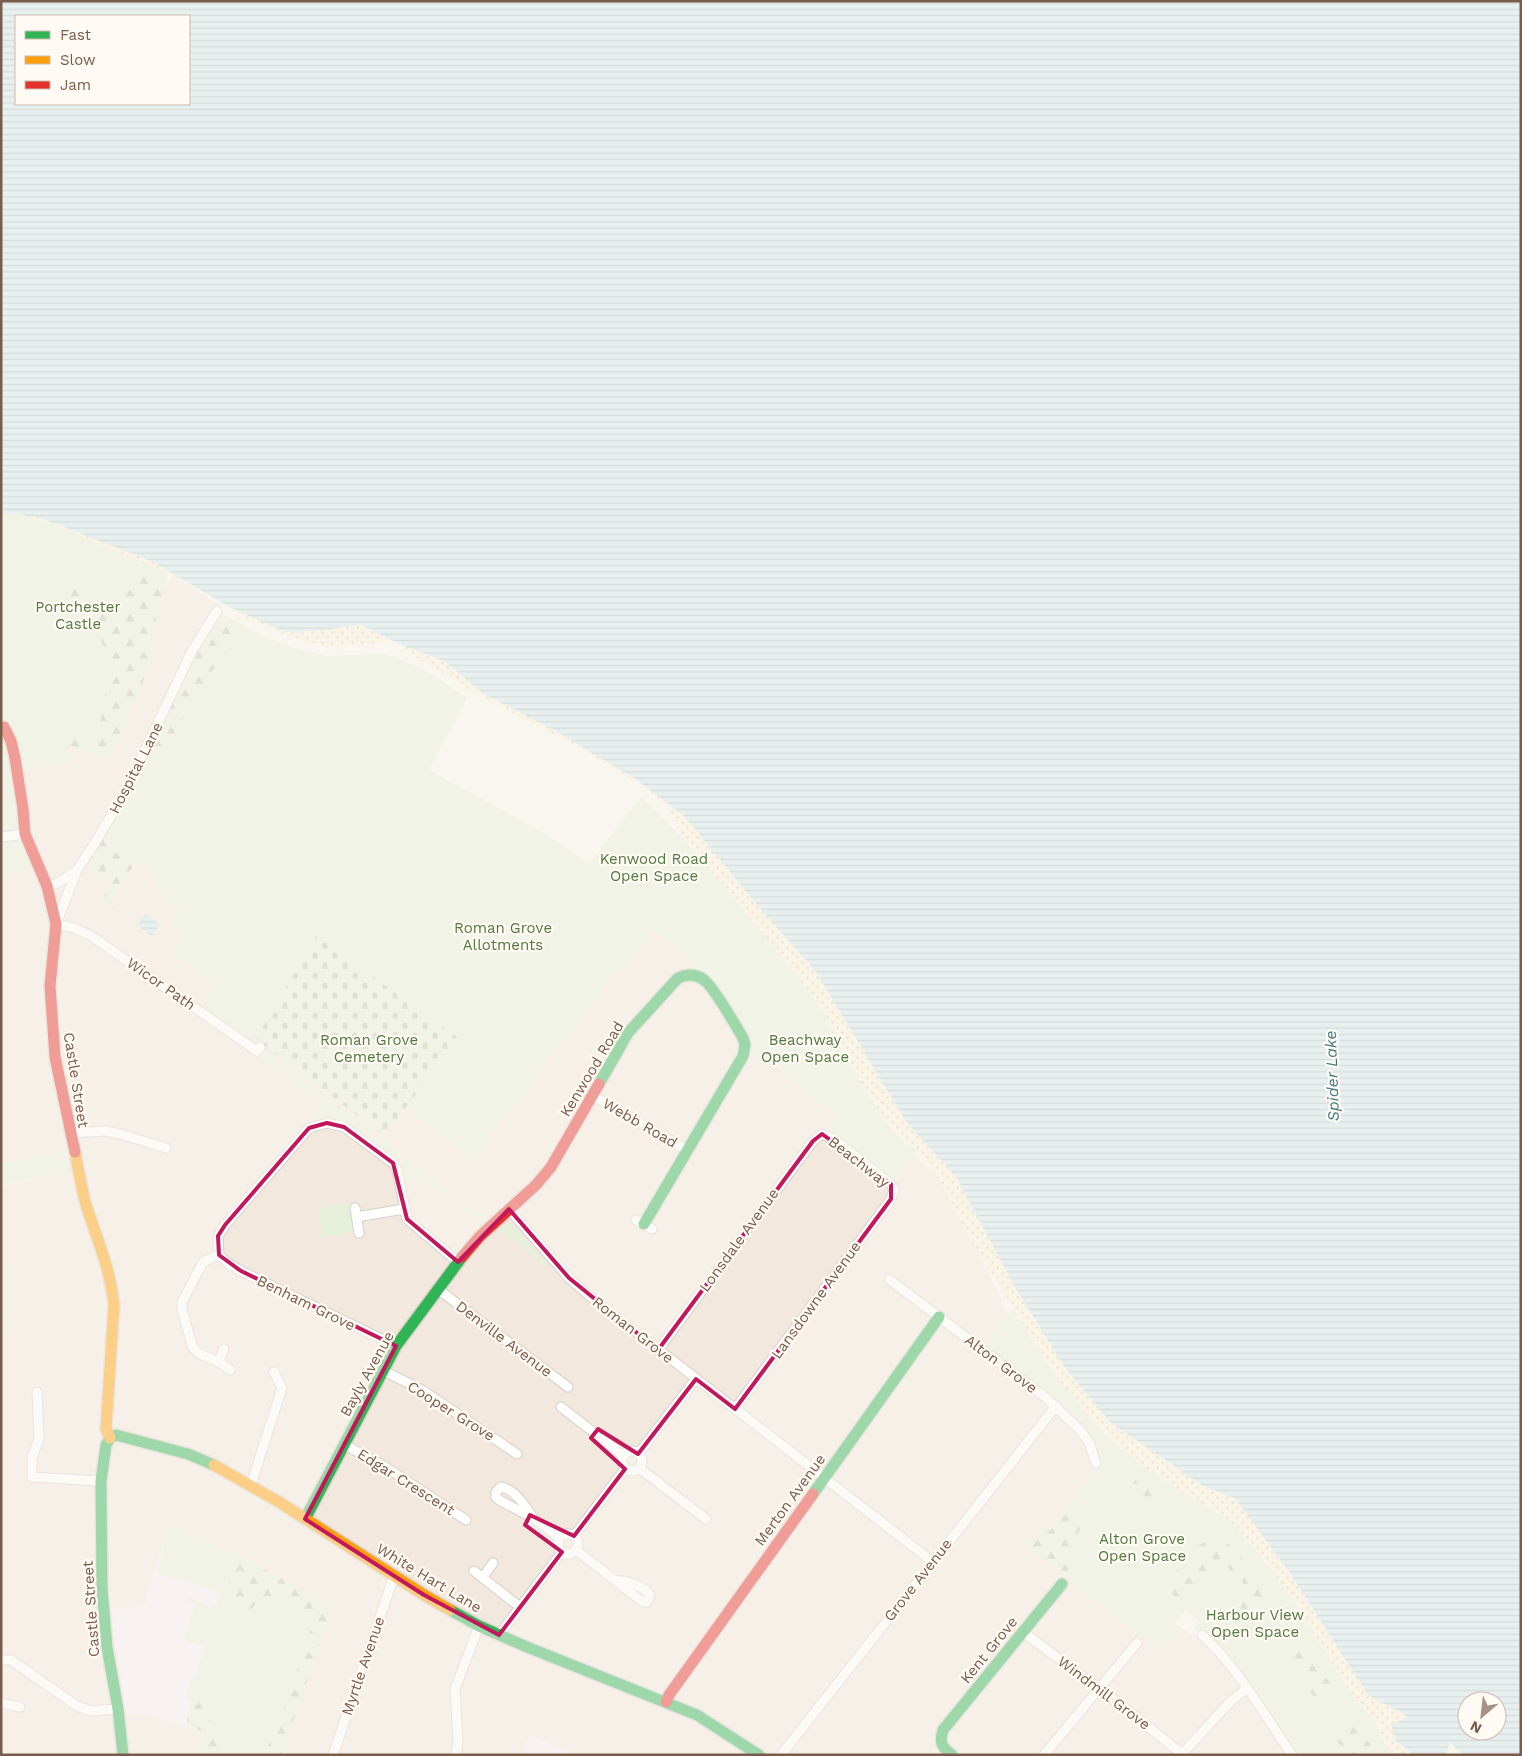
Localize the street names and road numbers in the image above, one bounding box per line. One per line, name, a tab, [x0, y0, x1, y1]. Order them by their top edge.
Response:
street label: Hospital Lane	[105, 719, 167, 817]
street label: Wicor Path	[123, 954, 199, 1014]
street label: Kenwood Road	[556, 1018, 628, 1120]
street label: Castle Street	[60, 1031, 93, 1130]
street label: Webb Road	[600, 1094, 680, 1152]
street label: Beachway	[825, 1133, 893, 1192]
street label: Lonsdale Avenue	[695, 1185, 783, 1295]
street label: Lansdowne Avenue	[767, 1238, 865, 1362]
street label: Benham Grove	[254, 1271, 358, 1335]
street label: Roman Grove	[589, 1293, 677, 1367]
street label: Denville Avenue	[452, 1297, 556, 1381]
street label: Bayly Avenue	[336, 1328, 398, 1420]
street label: Alton Grove	[961, 1331, 1041, 1397]
street label: Cooper Grove	[404, 1377, 498, 1445]
street label: Edgar Crescent	[354, 1445, 459, 1519]
street label: Merton Avenue	[751, 1451, 829, 1549]
street label: Grove Avenue	[880, 1535, 956, 1625]
street label: White Hart Lane	[373, 1539, 485, 1617]
street label: Castle Street	[79, 1560, 103, 1658]
street label: Kent Grove	[957, 1613, 1021, 1687]
street label: Myrtle Avenue	[338, 1614, 388, 1718]
street label: Windmill Grove	[1054, 1652, 1154, 1734]

